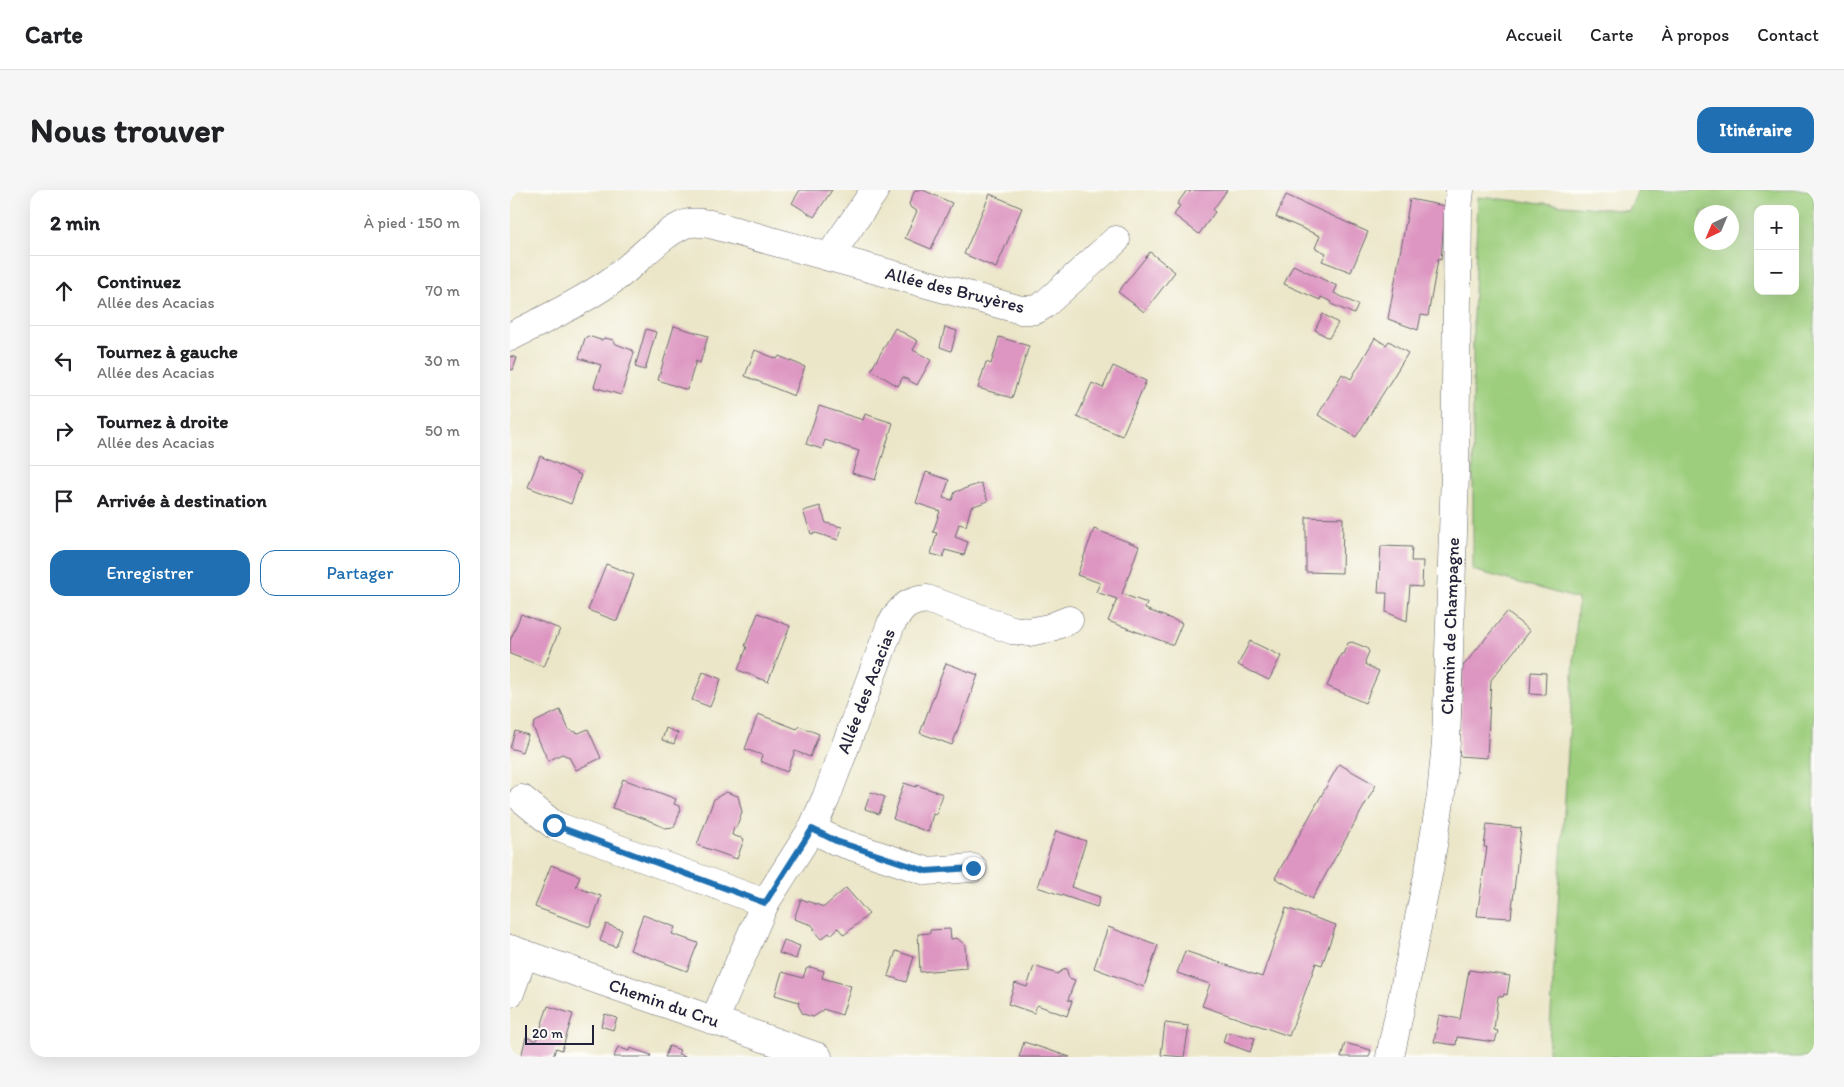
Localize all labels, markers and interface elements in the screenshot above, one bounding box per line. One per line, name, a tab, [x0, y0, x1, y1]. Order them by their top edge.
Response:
text: Carte	[25, 20, 83, 49]
text: Accueil	[1506, 24, 1562, 46]
text: Carte	[1590, 24, 1633, 46]
text: À propos	[1661, 24, 1729, 46]
text: Contact	[1757, 24, 1819, 46]
button: Itinéraire	[1697, 107, 1814, 153]
text: Nous trouver	[30, 109, 224, 151]
north arrow	[1694, 205, 1739, 250]
map controls	[1754, 205, 1799, 295]
button: +	[1754, 205, 1799, 250]
text: 2 min	[50, 210, 100, 235]
text: À pied · 150 m	[364, 213, 460, 232]
button: −	[1754, 250, 1799, 295]
street label: Allée des Bruyères	[883, 262, 1027, 318]
text: Continuez	[97, 270, 181, 293]
icon: ahead	[50, 277, 78, 305]
text: 70 m	[425, 281, 460, 300]
text: Allée des Acacias	[97, 293, 215, 312]
text: Tournez à gauche	[97, 340, 238, 363]
icon: left	[50, 347, 78, 375]
text: 30 m	[424, 351, 460, 370]
text: Allée des Acacias	[97, 363, 215, 382]
text: Tournez à droite	[97, 410, 229, 433]
icon: right	[50, 417, 78, 445]
text: 50 m	[425, 421, 460, 440]
text: Allée des Acacias	[97, 433, 215, 452]
icon: arrive	[50, 487, 78, 515]
text: Arrivée à destination	[97, 489, 267, 512]
street label: Chemin de Champagne	[1436, 537, 1464, 715]
button: Enregistrer	[50, 550, 250, 596]
button: Partager	[260, 550, 460, 596]
street label: Allée des Acacias	[832, 625, 900, 757]
route start	[543, 814, 566, 837]
route end	[962, 857, 985, 880]
street label: Chemin du Cru	[606, 974, 722, 1032]
scale bar	[525, 1022, 594, 1045]
text: 20 m	[532, 1025, 563, 1042]

